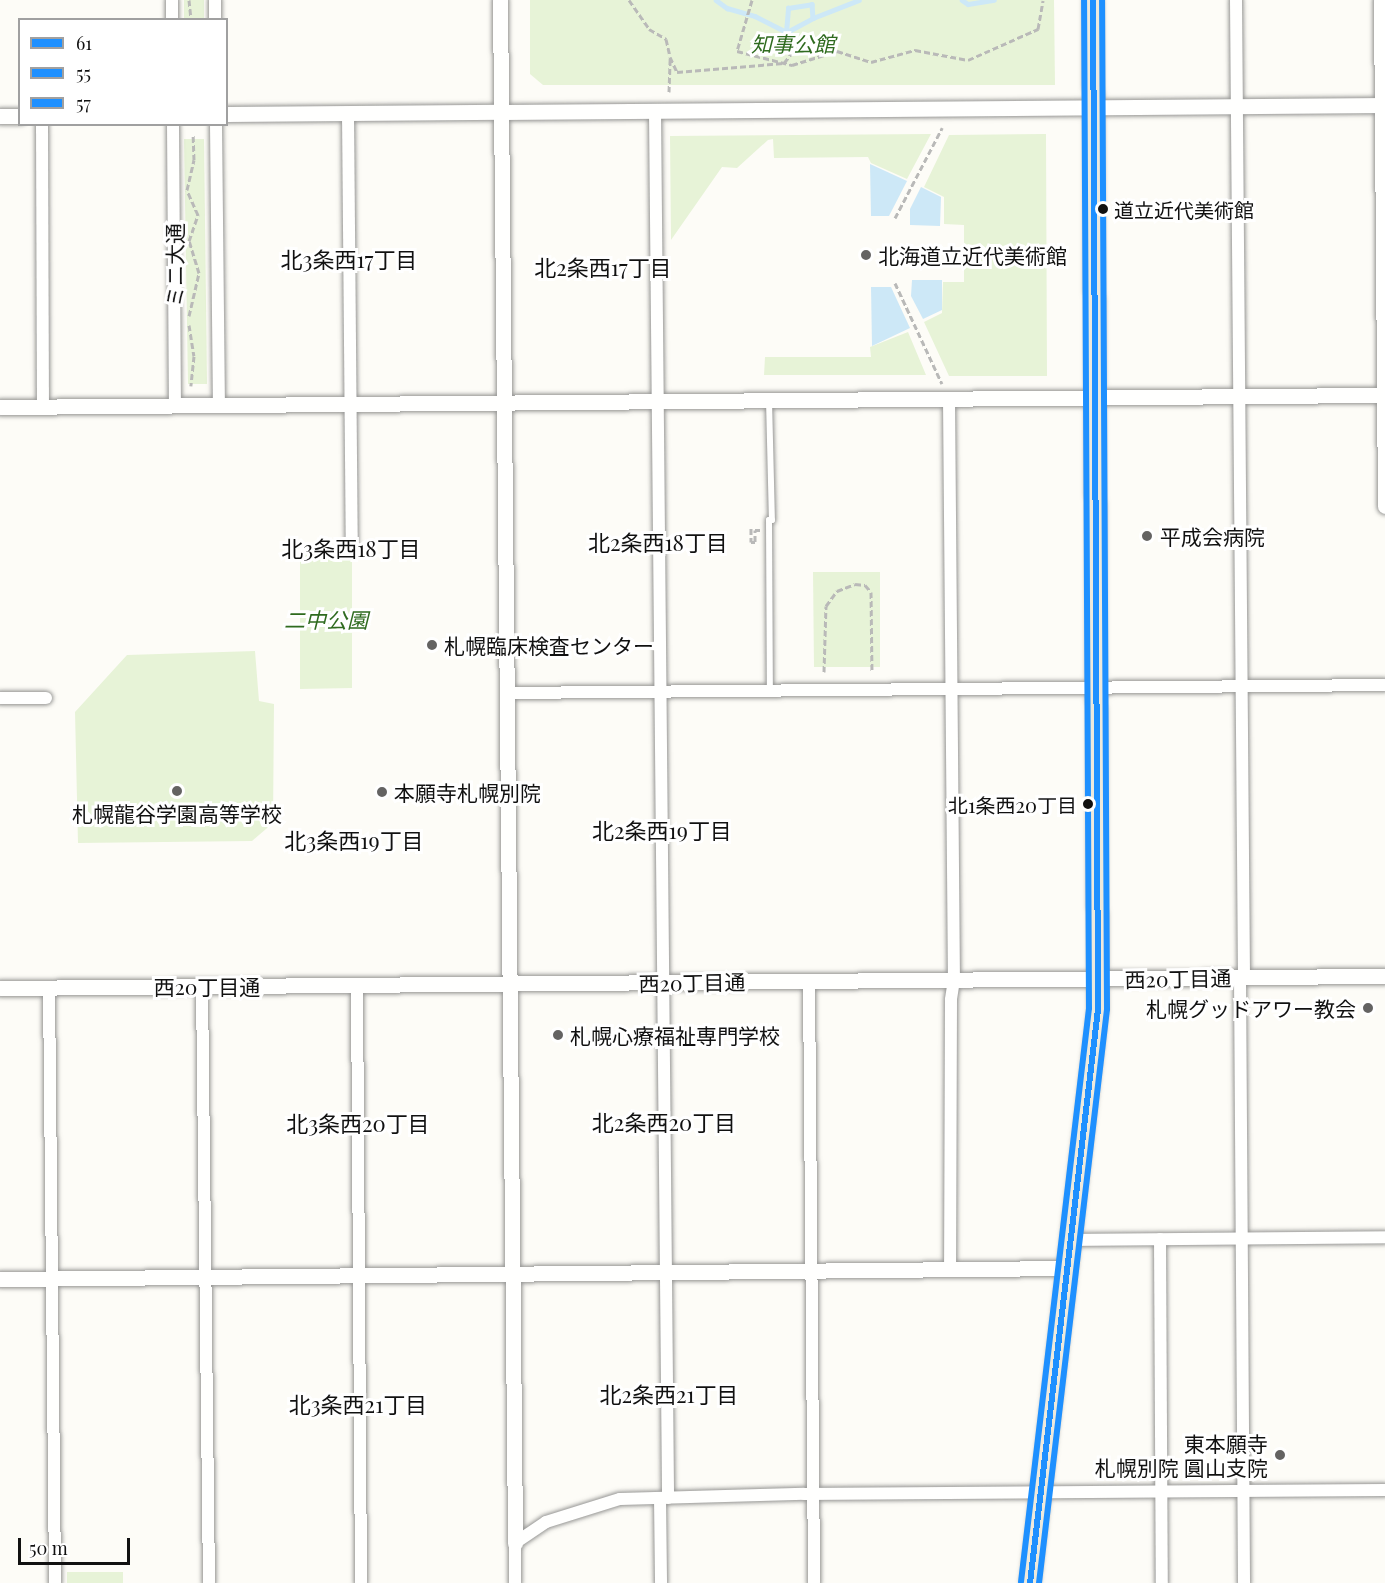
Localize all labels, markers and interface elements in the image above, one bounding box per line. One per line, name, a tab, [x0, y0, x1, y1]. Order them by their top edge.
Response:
legend	[18, 18, 228, 126]
park label: 知事公館	[751, 30, 835, 56]
text: 61	[76, 31, 92, 55]
text: 55	[76, 61, 91, 85]
text: 57	[76, 91, 91, 115]
place label: 道立近代美術館	[1114, 197, 1254, 221]
marker: 道立近代美術館	[1097, 203, 1109, 215]
street label: ミニ大通	[161, 223, 187, 307]
place label: 北海道立近代美術館	[878, 242, 1067, 268]
district label: 北3条西17丁目	[281, 247, 417, 273]
marker: 北海道立近代美術館	[859, 248, 873, 262]
district label: 北2条西17丁目	[534, 255, 672, 281]
place label: 平成会病院	[1160, 523, 1265, 549]
marker: 平成会病院	[1138, 527, 1156, 545]
district label: 北2条西18丁目	[588, 530, 728, 556]
district label: 北3条西18丁目	[281, 536, 421, 562]
park label: 二中公園	[284, 606, 368, 632]
place label: 札幌臨床検査センター	[444, 632, 654, 658]
marker: 札幌臨床検査センター	[425, 638, 439, 652]
place label: 本願寺札幌別院	[394, 779, 541, 805]
marker: 札幌龍谷学園高等学校	[170, 784, 184, 798]
marker: 本願寺札幌別院	[375, 785, 389, 799]
place label: 北1条西20丁目	[948, 792, 1077, 816]
marker: 北1条西20丁目	[1082, 798, 1094, 810]
place label: 札幌龍谷学園高等学校	[72, 800, 282, 826]
district label: 北2条西19丁目	[592, 818, 732, 844]
district label: 北3条西19丁目	[284, 828, 424, 854]
street label: 西20丁目通	[1124, 964, 1232, 992]
street label: 西20丁目通	[638, 968, 746, 996]
street label: 西20丁目通	[154, 973, 260, 999]
place label: 札幌グッドアワー教会	[1146, 995, 1356, 1021]
marker: 札幌グッドアワー教会	[1361, 1001, 1375, 1015]
place label: 札幌心療福祉専門学校	[570, 1022, 780, 1048]
marker: 札幌心療福祉専門学校	[551, 1028, 565, 1042]
district label: 北2条西20丁目	[592, 1110, 736, 1136]
district label: 北3条西20丁目	[286, 1111, 430, 1137]
district label: 北2条西21丁目	[599, 1382, 739, 1408]
district label: 北3条西21丁目	[289, 1392, 427, 1418]
place label: 東本願寺 札幌別院 圓山支院	[1095, 1430, 1268, 1480]
marker: 東本願寺 札幌別院 圓山支院	[1273, 1448, 1287, 1462]
scale bar	[21, 1526, 134, 1564]
text: 50 m	[29, 1536, 68, 1560]

